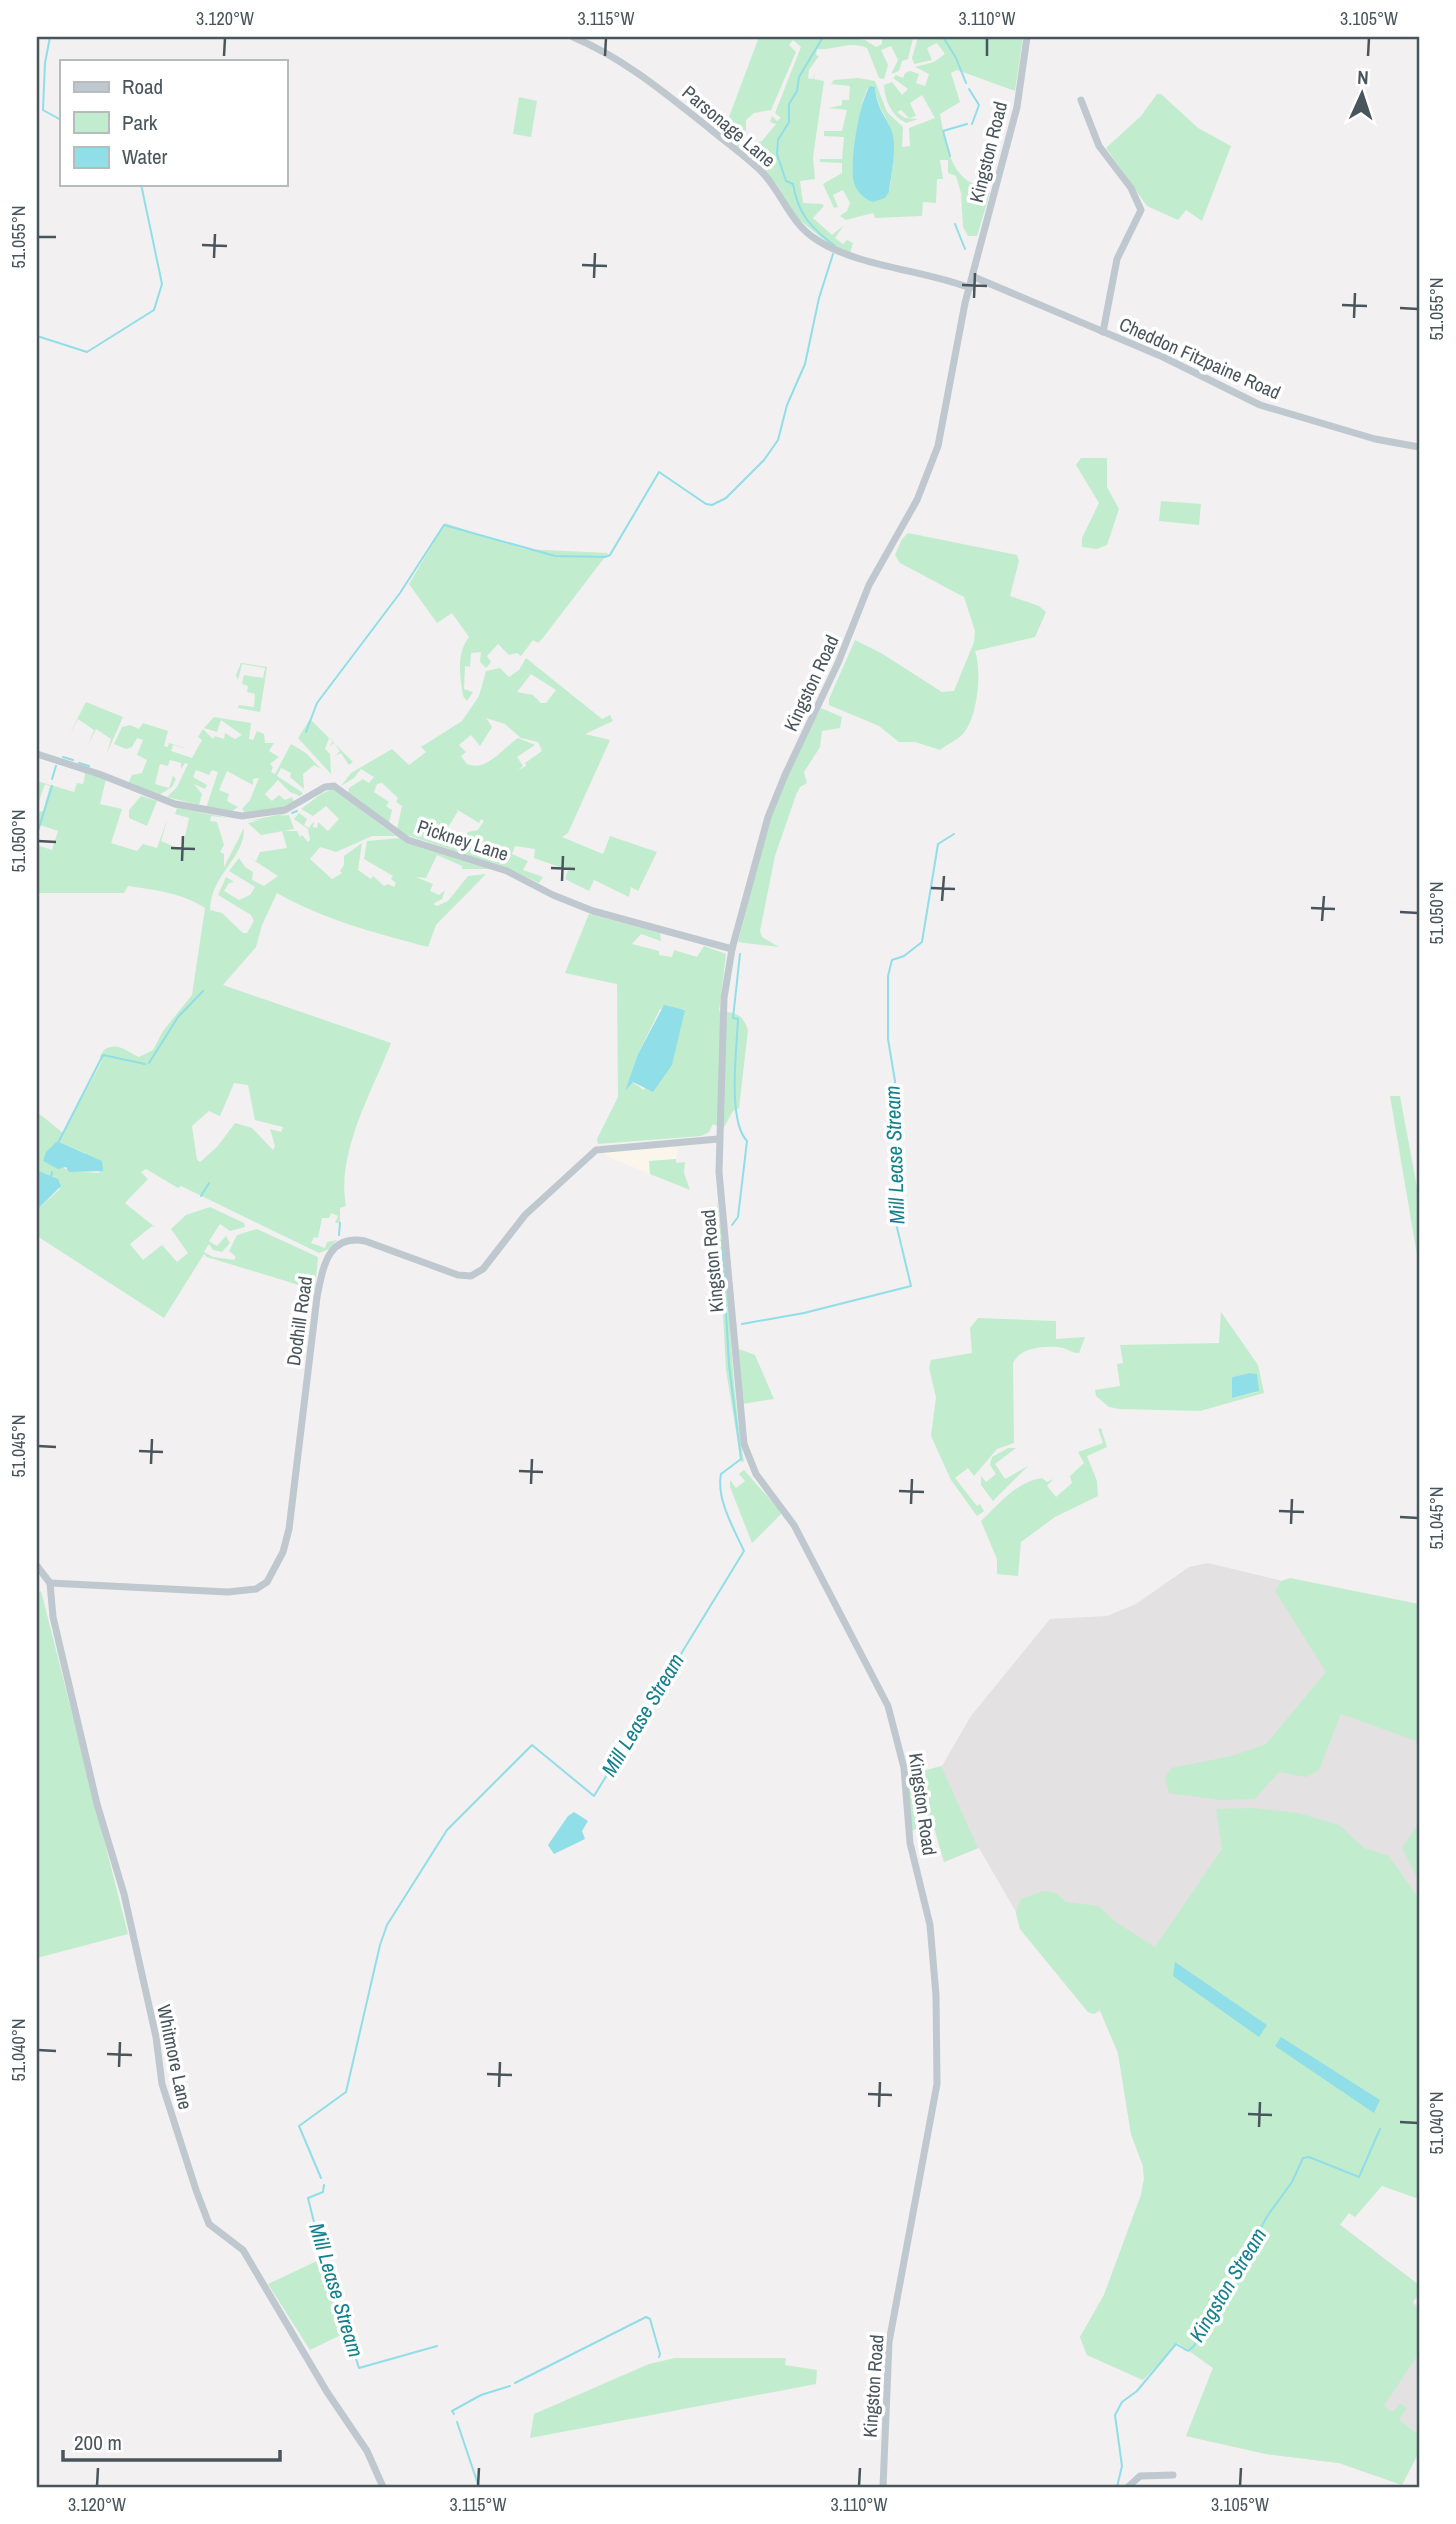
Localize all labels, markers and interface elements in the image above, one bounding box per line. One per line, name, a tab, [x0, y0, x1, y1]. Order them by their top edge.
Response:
text: 3.120°W	[196, 6, 254, 31]
text: 3.115°W	[578, 6, 635, 31]
text: 3.110°W	[959, 6, 1016, 31]
text: 3.105°W	[1340, 6, 1398, 31]
legend	[60, 60, 287, 186]
north arrow	[1326, 60, 1396, 130]
text: N	[1357, 64, 1369, 90]
text: Road	[122, 72, 163, 101]
street label: Parsonage Lane	[677, 79, 781, 173]
street label: Kingston Road	[963, 99, 1013, 205]
text: Park	[122, 108, 158, 137]
text: Water	[122, 142, 168, 171]
text: 51.055°N	[6, 206, 31, 269]
text: 51.055°N	[1424, 278, 1449, 341]
street label: Cheddon Fitzpaine Road	[1115, 311, 1285, 405]
street label: Kingston Road	[777, 631, 845, 735]
text: 51.050°N	[6, 810, 31, 873]
street label: Pickney Lane	[414, 813, 512, 867]
text: 51.050°N	[1424, 882, 1449, 945]
water label: Mill Lease Stream	[878, 1085, 911, 1225]
street label: Kingston Road	[695, 1209, 729, 1313]
street label: Dodhill Road	[280, 1275, 318, 1367]
text: 51.045°N	[6, 1415, 31, 1478]
text: 51.045°N	[1424, 1487, 1449, 1550]
water label: Mill Lease Stream	[594, 1648, 691, 1782]
street label: Kingston Road	[903, 1751, 943, 1857]
street label: Whitmore Lane	[151, 2002, 199, 2112]
text: 51.040°N	[6, 2019, 31, 2082]
text: 51.040°N	[1424, 2092, 1449, 2155]
water label: Mill Lease Stream	[302, 2219, 371, 2360]
water label: Kingston Stream	[1182, 2222, 1273, 2347]
street label: Kingston Road	[856, 2334, 890, 2438]
scale bar	[63, 2419, 280, 2463]
text: 200 m	[74, 2428, 122, 2457]
text: 3.120°W	[68, 2492, 126, 2517]
text: 3.115°W	[450, 2492, 507, 2517]
text: 3.110°W	[831, 2492, 888, 2517]
text: 3.105°W	[1211, 2492, 1269, 2517]

